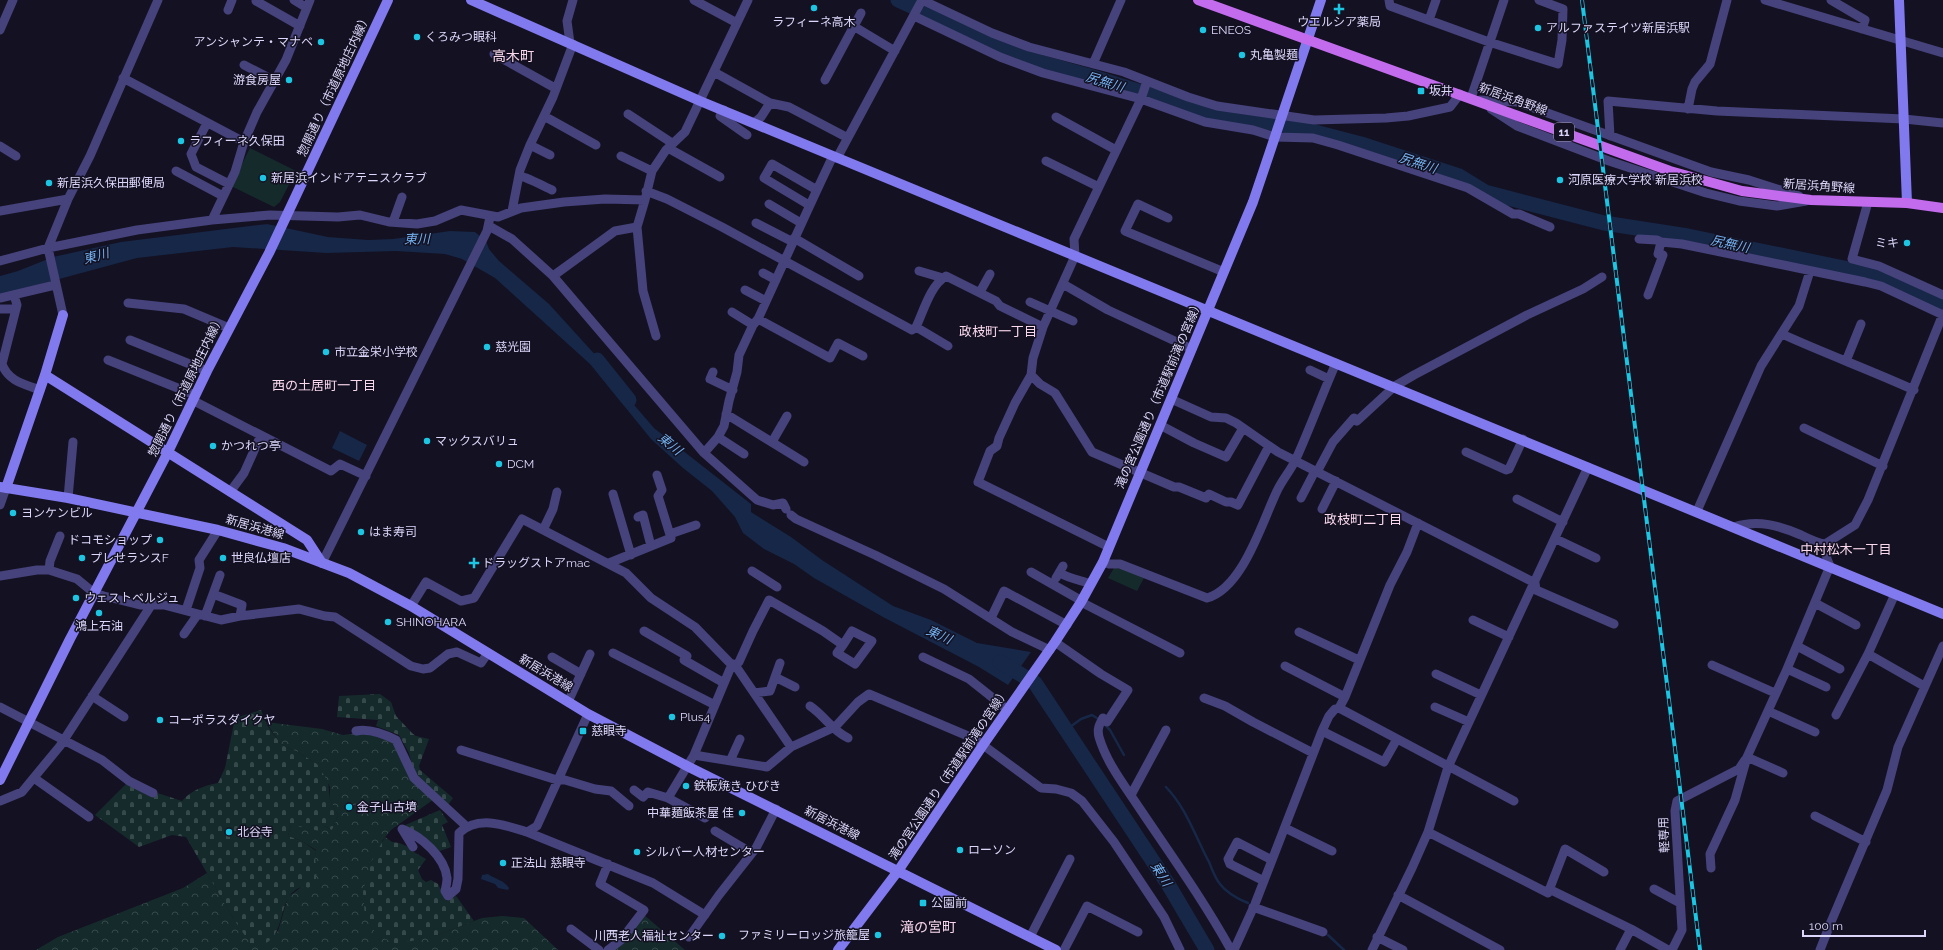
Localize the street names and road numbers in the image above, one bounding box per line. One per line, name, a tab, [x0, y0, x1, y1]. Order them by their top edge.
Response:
street label: 惣開通り（市道原地庄内線）	[295, 11, 373, 159]
street label: 新居浜角野線	[1477, 80, 1549, 118]
road number: 11	[1554, 123, 1574, 141]
street label: 新居浜角野線	[1783, 177, 1855, 195]
street label: 滝の宮公園通り（市道駅前滝の宮線）	[1113, 297, 1205, 491]
street label: 惣開通り（市道原地庄内線）	[146, 313, 226, 459]
street label: 新居浜港線	[224, 512, 286, 542]
street label: 新居浜港線	[517, 652, 575, 694]
street label: 滝の宮公園通り（市道駅前滝の宮線）	[886, 686, 1012, 862]
street label: 新居浜港線	[802, 803, 862, 843]
street label: 軽専用	[1656, 817, 1672, 853]

